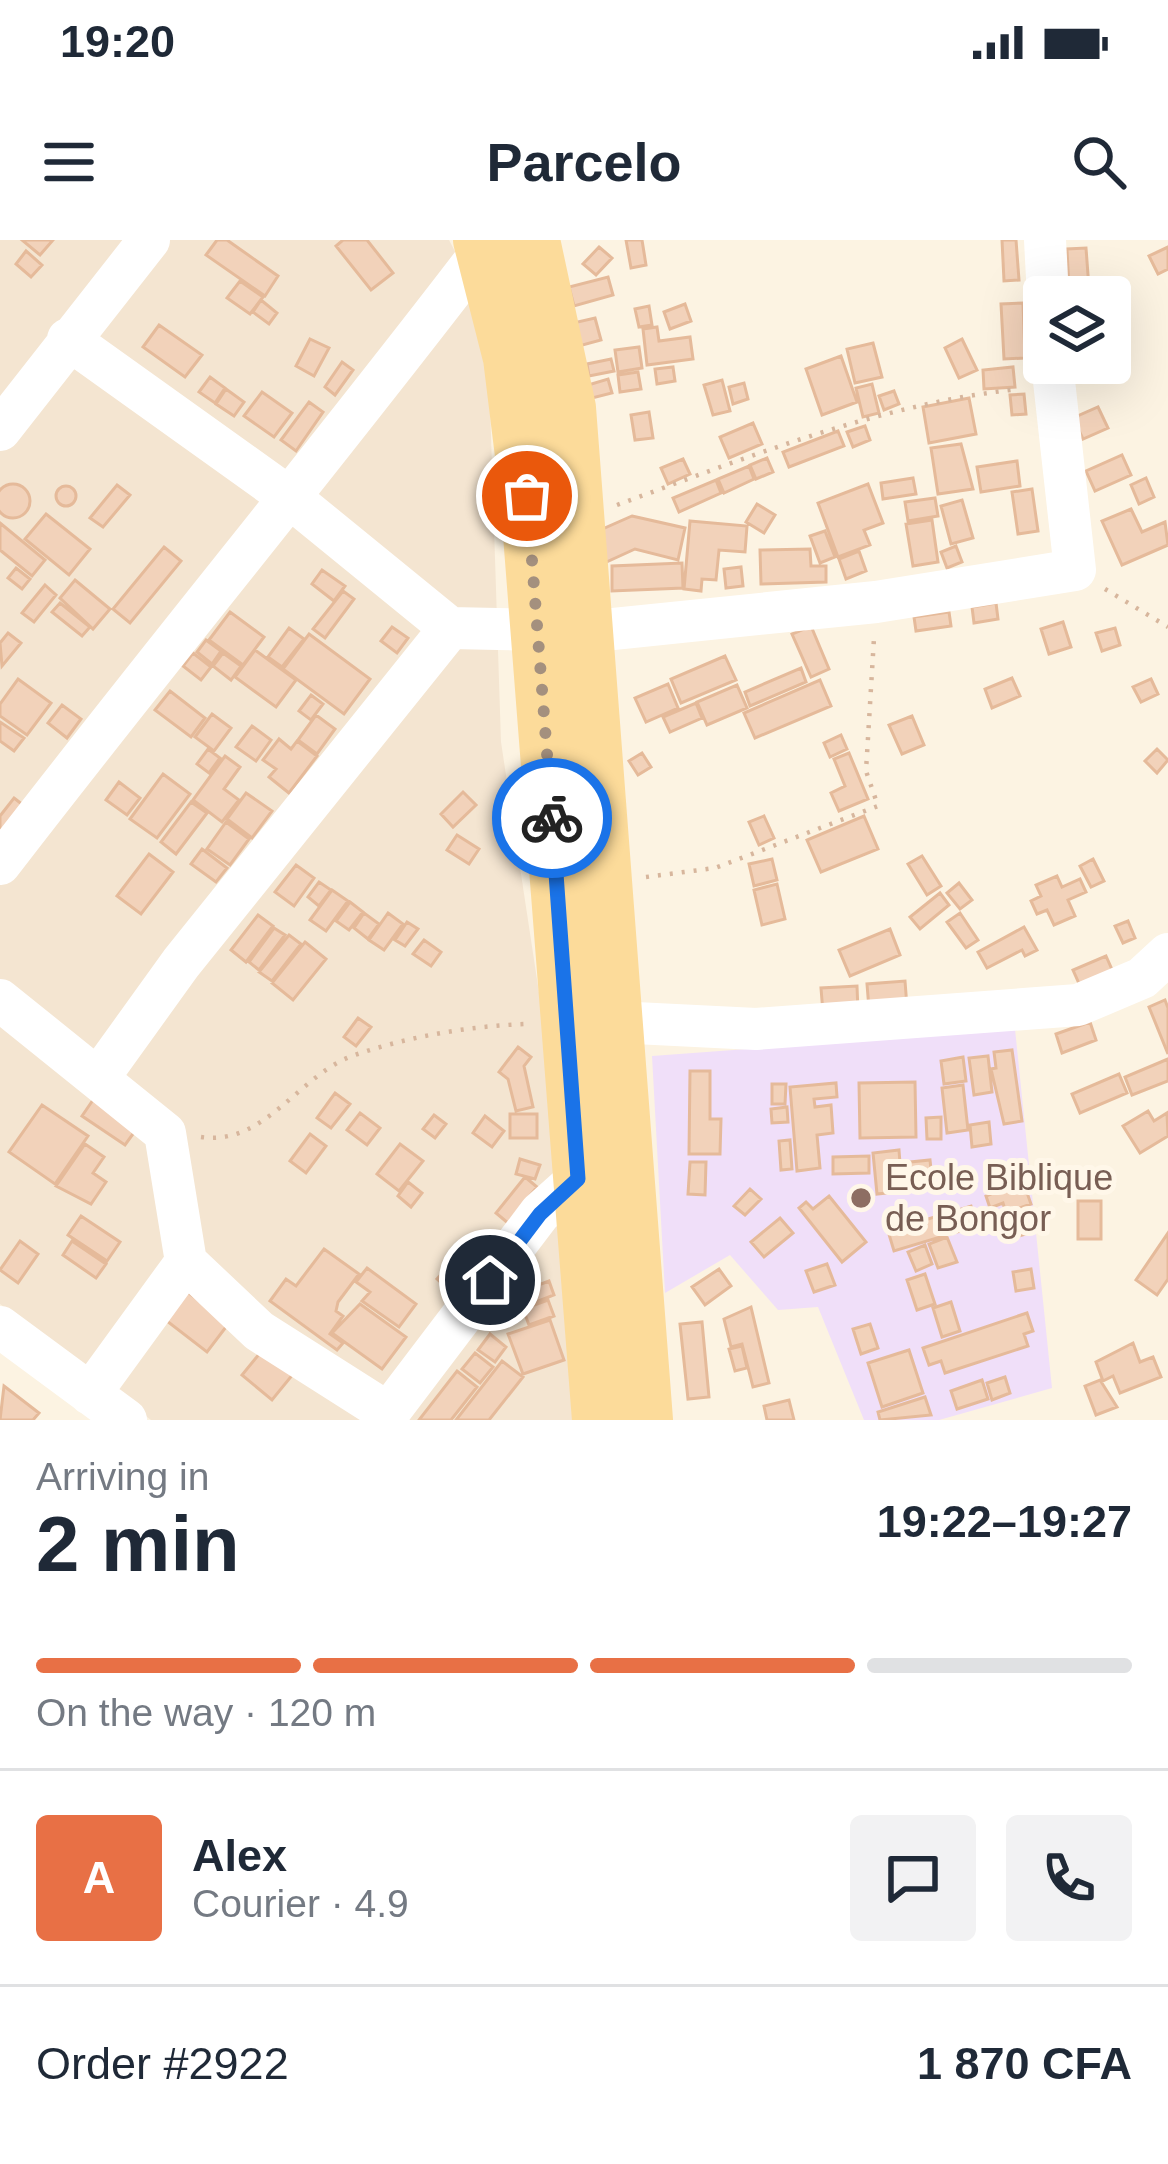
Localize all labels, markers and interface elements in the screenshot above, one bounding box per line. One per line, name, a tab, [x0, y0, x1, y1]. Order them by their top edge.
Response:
text: 19:20	[60, 16, 175, 67]
icon: menu	[36, 129, 102, 195]
icon: search	[1066, 129, 1132, 195]
text: Parcelo	[486, 132, 682, 192]
map controls	[1023, 276, 1131, 384]
button: layers	[1023, 276, 1131, 384]
pin	[476, 445, 578, 547]
icon: bag	[494, 463, 560, 529]
courier	[492, 758, 612, 878]
icon: bike	[519, 785, 585, 851]
place label: Ecole Biblique de Bongor	[885, 1157, 1113, 1239]
marker: Ecole Biblique de Bongor	[848, 1185, 874, 1211]
pin	[439, 1229, 541, 1331]
icon: home	[457, 1247, 523, 1313]
text: Arriving in	[36, 1455, 209, 1498]
text: 19:22–19:27	[877, 1496, 1132, 1547]
text: 2 min	[36, 1500, 240, 1588]
text: On the way · 120 m	[36, 1691, 376, 1734]
button: chat	[850, 1815, 976, 1941]
button: phone	[1006, 1815, 1132, 1941]
text: Alex	[192, 1830, 287, 1881]
text: A	[83, 1852, 115, 1903]
text: Courier · 4.9	[192, 1882, 409, 1925]
text: Order #2922	[36, 2038, 289, 2089]
text: 1 870 CFA	[917, 2038, 1132, 2089]

